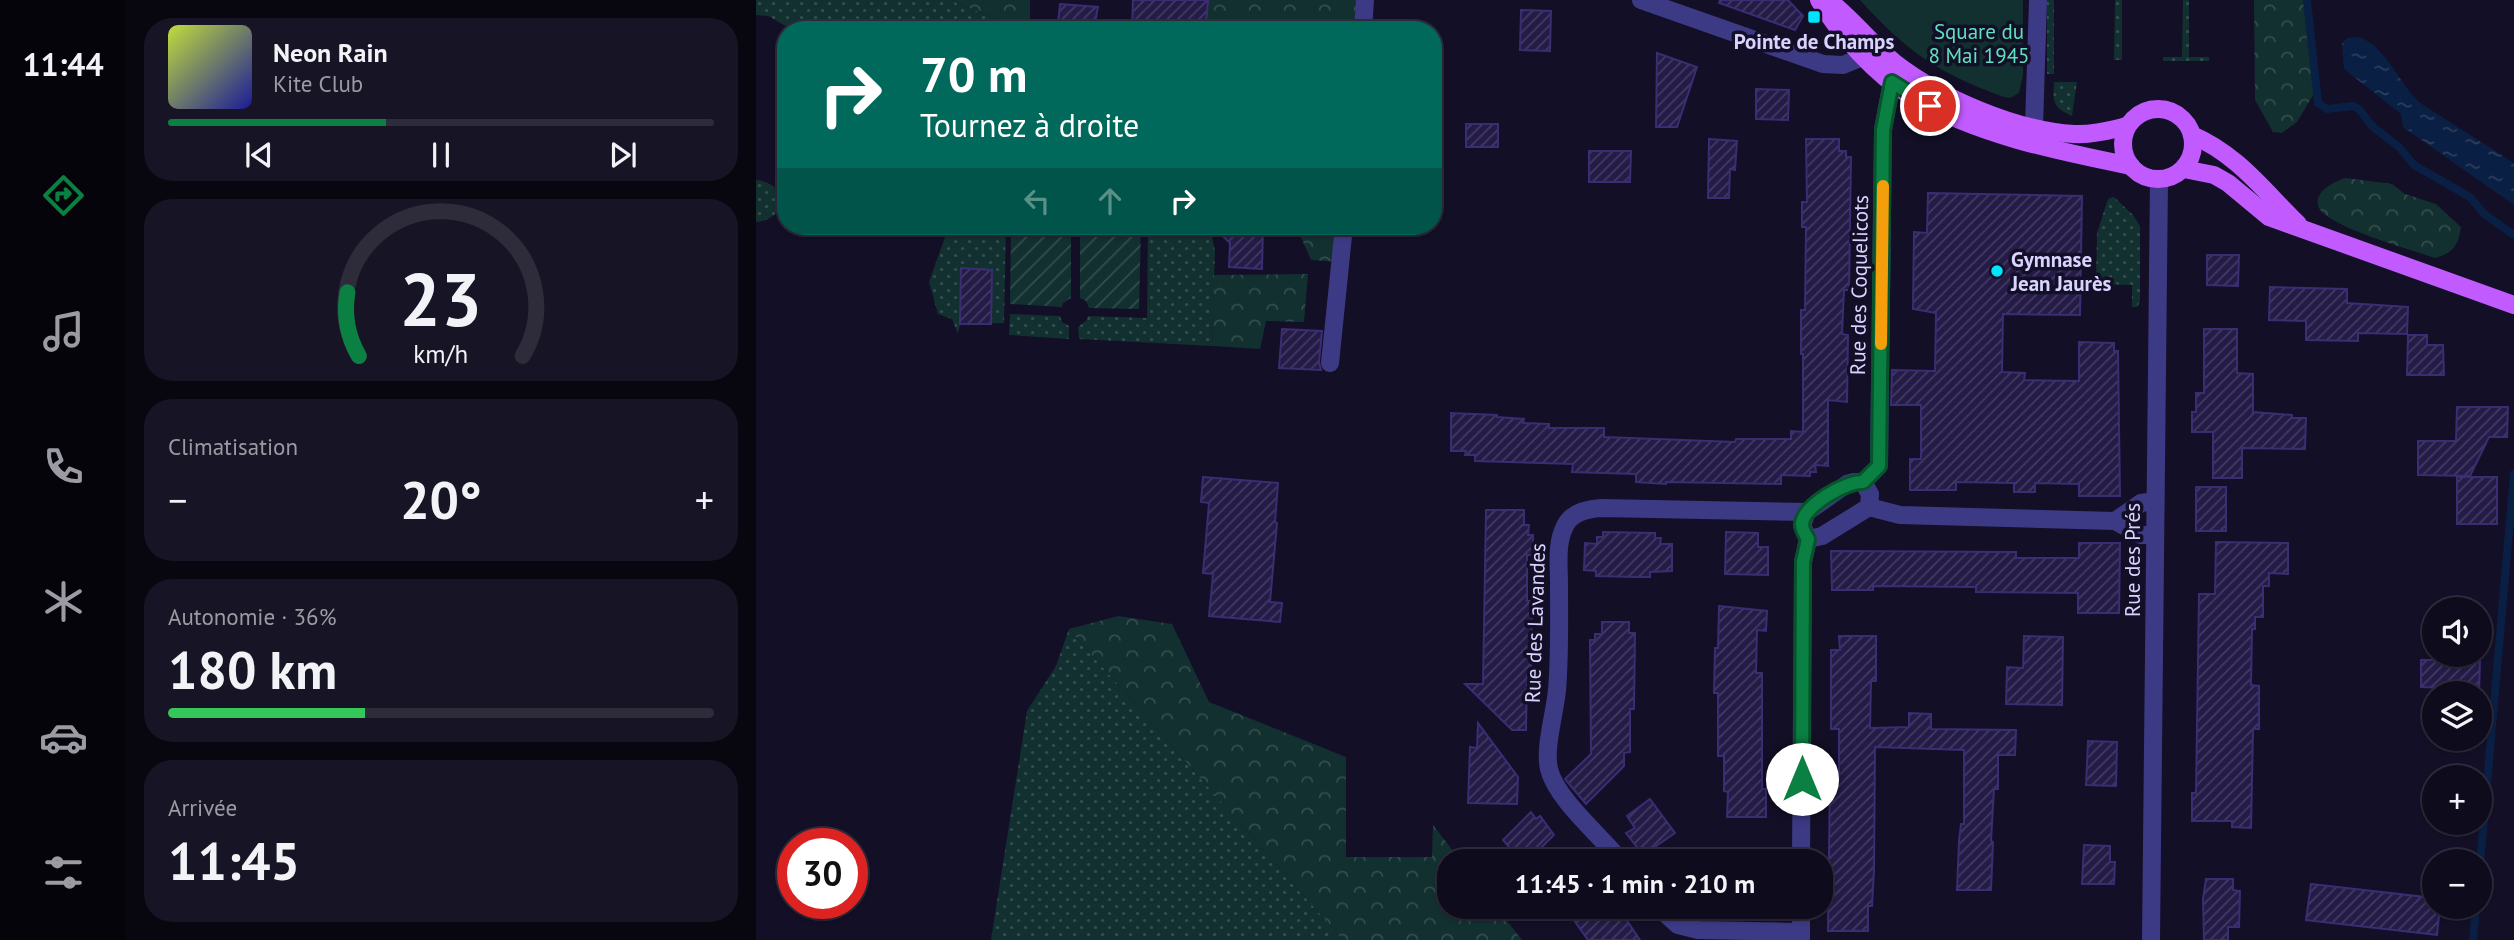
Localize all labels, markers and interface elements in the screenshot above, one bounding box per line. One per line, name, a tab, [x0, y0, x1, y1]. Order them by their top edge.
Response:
marker: Pointe de Champs	[1806, 9, 1822, 25]
park label: Square du 8 Mai 1945	[1928, 18, 2030, 69]
place label: Pointe de Champs	[1734, 28, 1894, 55]
text: Neon Rain	[273, 36, 388, 69]
text: 70 m	[920, 42, 1027, 106]
text: 11:44	[22, 43, 104, 85]
icon: right	[805, 49, 896, 140]
text: Kite Club	[273, 69, 363, 98]
pin	[1900, 76, 1960, 136]
icon: arrive	[1911, 87, 1949, 125]
text: Tournez à droite	[920, 104, 1139, 146]
icon: previous	[240, 136, 278, 174]
icon: pause	[422, 136, 460, 174]
icon: next	[604, 136, 642, 174]
icon: directions	[39, 171, 88, 220]
icon: left	[1018, 182, 1056, 220]
icon: ahead	[1091, 182, 1129, 220]
icon: right	[1164, 182, 1202, 220]
street label: Rue des Coquelicots	[1844, 195, 1874, 375]
place label: Gymnase Jean Jaurès	[2010, 246, 2112, 297]
text: 23	[400, 252, 482, 346]
marker: Gymnase Jean Jaurès	[1989, 263, 2005, 279]
icon: music	[39, 307, 88, 356]
text: km/h	[414, 337, 468, 369]
text: Climatisation	[168, 432, 298, 461]
icon: phone	[39, 442, 88, 491]
text: 20°	[400, 466, 482, 533]
text: −	[168, 475, 187, 524]
text: +	[695, 475, 714, 524]
street label: Rue des Prés	[2119, 503, 2146, 617]
street label: Rue des Lavandes	[1519, 543, 1551, 703]
icon: climate	[39, 577, 88, 626]
map controls	[2422, 597, 2492, 919]
button: sound	[2422, 597, 2492, 667]
text: Autonomie · 36%	[168, 602, 336, 631]
text: 180 km	[168, 636, 337, 703]
button: layers	[2422, 681, 2492, 751]
icon: car	[39, 713, 88, 762]
position arrow	[1765, 742, 1839, 816]
button: +	[2422, 765, 2492, 835]
text: Arrivée	[168, 793, 237, 822]
text: 11:45	[168, 827, 300, 894]
speed limit sign: 30	[777, 828, 868, 919]
icon: filters	[39, 848, 88, 897]
button: −	[2422, 849, 2492, 919]
text: 11:45 · 1 min · 210 m	[1515, 867, 1755, 900]

